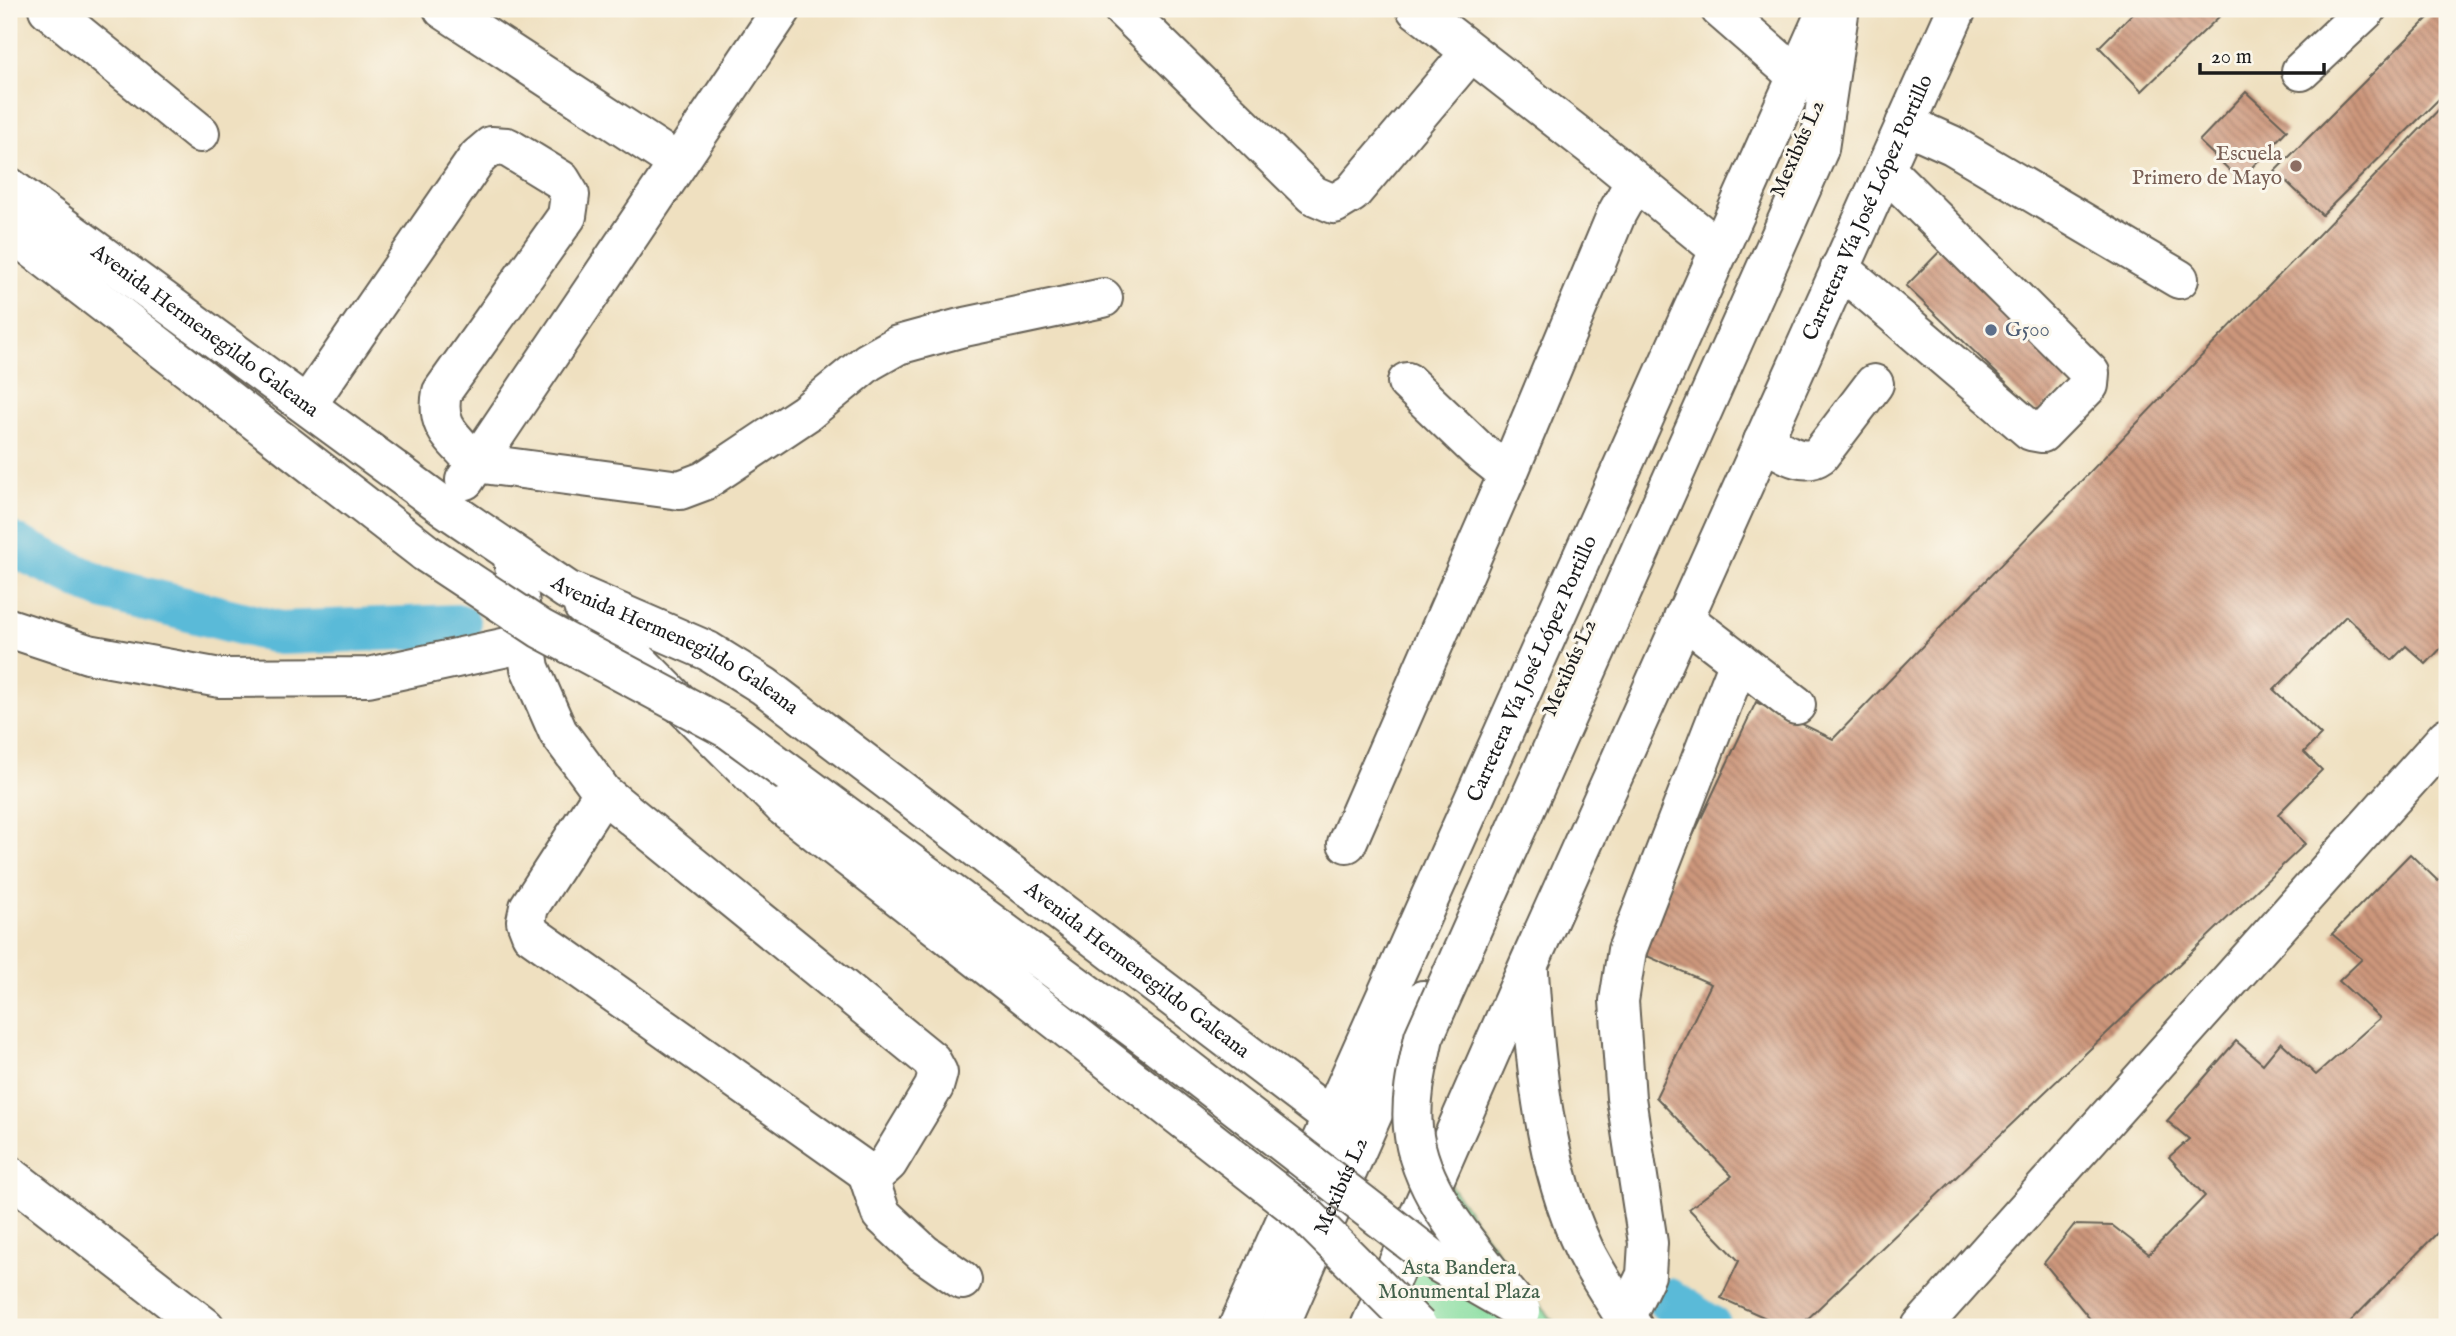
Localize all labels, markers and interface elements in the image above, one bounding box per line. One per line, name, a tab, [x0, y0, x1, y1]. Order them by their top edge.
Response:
scale bar	[2200, 32, 2325, 76]
text: 20 m	[2211, 44, 2252, 71]
street label: Carretera Vía José López Portillo	[1796, 70, 1939, 345]
street label: Mexibús L2	[1765, 96, 1831, 202]
place label: Escuela Primero de Mayo	[2132, 141, 2283, 192]
marker: Escuela Primero de Mayo	[2288, 158, 2304, 174]
street label: Avenida Hermenegildo Galeana	[85, 238, 325, 424]
place label: G500	[2005, 317, 2050, 344]
marker: G500	[1983, 322, 1999, 338]
street label: Carretera Vía José López Portillo	[1461, 531, 1603, 806]
street label: Avenida Hermenegildo Galeana	[545, 569, 805, 722]
street label: Mexibús L2	[1537, 615, 1603, 721]
street label: Avenida Hermenegildo Galeana	[1018, 875, 1256, 1065]
street label: Mexibús L2	[1308, 1133, 1374, 1239]
park label: Asta Bandera Monumental Plaza	[1378, 1255, 1541, 1306]

